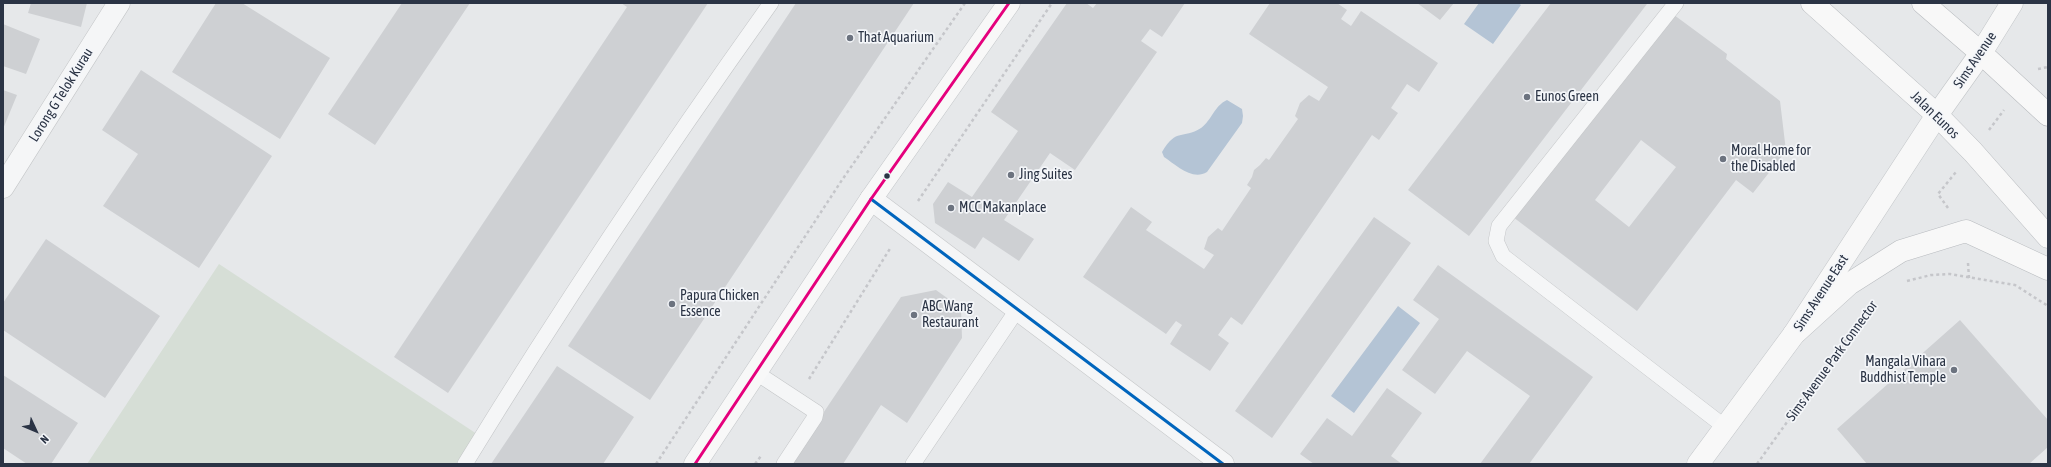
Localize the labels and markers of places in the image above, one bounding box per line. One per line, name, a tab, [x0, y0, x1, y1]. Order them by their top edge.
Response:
place label: That Aquarium	[858, 30, 934, 46]
marker: That Aquarium	[845, 33, 855, 43]
place label: Eunos Green	[1535, 89, 1599, 105]
marker: Eunos Green	[1522, 92, 1532, 102]
place label: Moral Home for the Disabled	[1731, 143, 1811, 176]
marker: Moral Home for the Disabled	[1718, 154, 1728, 164]
place label: Jing Suites	[1019, 167, 1072, 183]
marker: Jing Suites	[1006, 170, 1016, 180]
unlabelled marker	[882, 171, 892, 181]
place label: MCC Makanplace	[959, 200, 1046, 216]
marker: MCC Makanplace	[946, 203, 956, 213]
place label: Papura Chicken Essence	[680, 288, 759, 320]
marker: Papura Chicken Essence	[667, 299, 677, 309]
place label: ABC Wang Restaurant	[922, 299, 979, 332]
marker: ABC Wang Restaurant	[909, 310, 919, 320]
place label: Mangala Vihara Buddhist Temple	[1860, 354, 1946, 386]
marker: Mangala Vihara Buddhist Temple	[1949, 365, 1959, 375]

